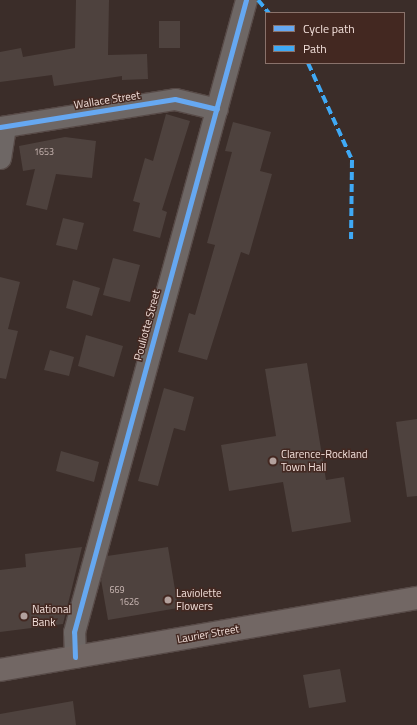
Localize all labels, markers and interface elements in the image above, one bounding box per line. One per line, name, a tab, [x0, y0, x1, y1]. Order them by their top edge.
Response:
legend	[265, 12, 405, 64]
text: Cycle path	[303, 19, 355, 38]
text: Path	[303, 39, 327, 58]
street label: Wallace Street	[73, 88, 141, 112]
house number: 1653	[34, 147, 54, 157]
street label: Pouliotte Street	[131, 288, 163, 362]
place label: Clarence-Rockland Town Hall	[281, 448, 368, 474]
marker: Clarence-Rockland Town Hall	[268, 456, 278, 466]
house number: 669	[109, 585, 125, 595]
place label: Laviolette Flowers	[176, 587, 222, 613]
marker: Laviolette Flowers	[163, 595, 173, 605]
house number: 1626	[119, 597, 139, 607]
place label: National Bank	[32, 603, 71, 629]
marker: National Bank	[19, 611, 29, 621]
street label: Laurier Street	[176, 622, 240, 646]

